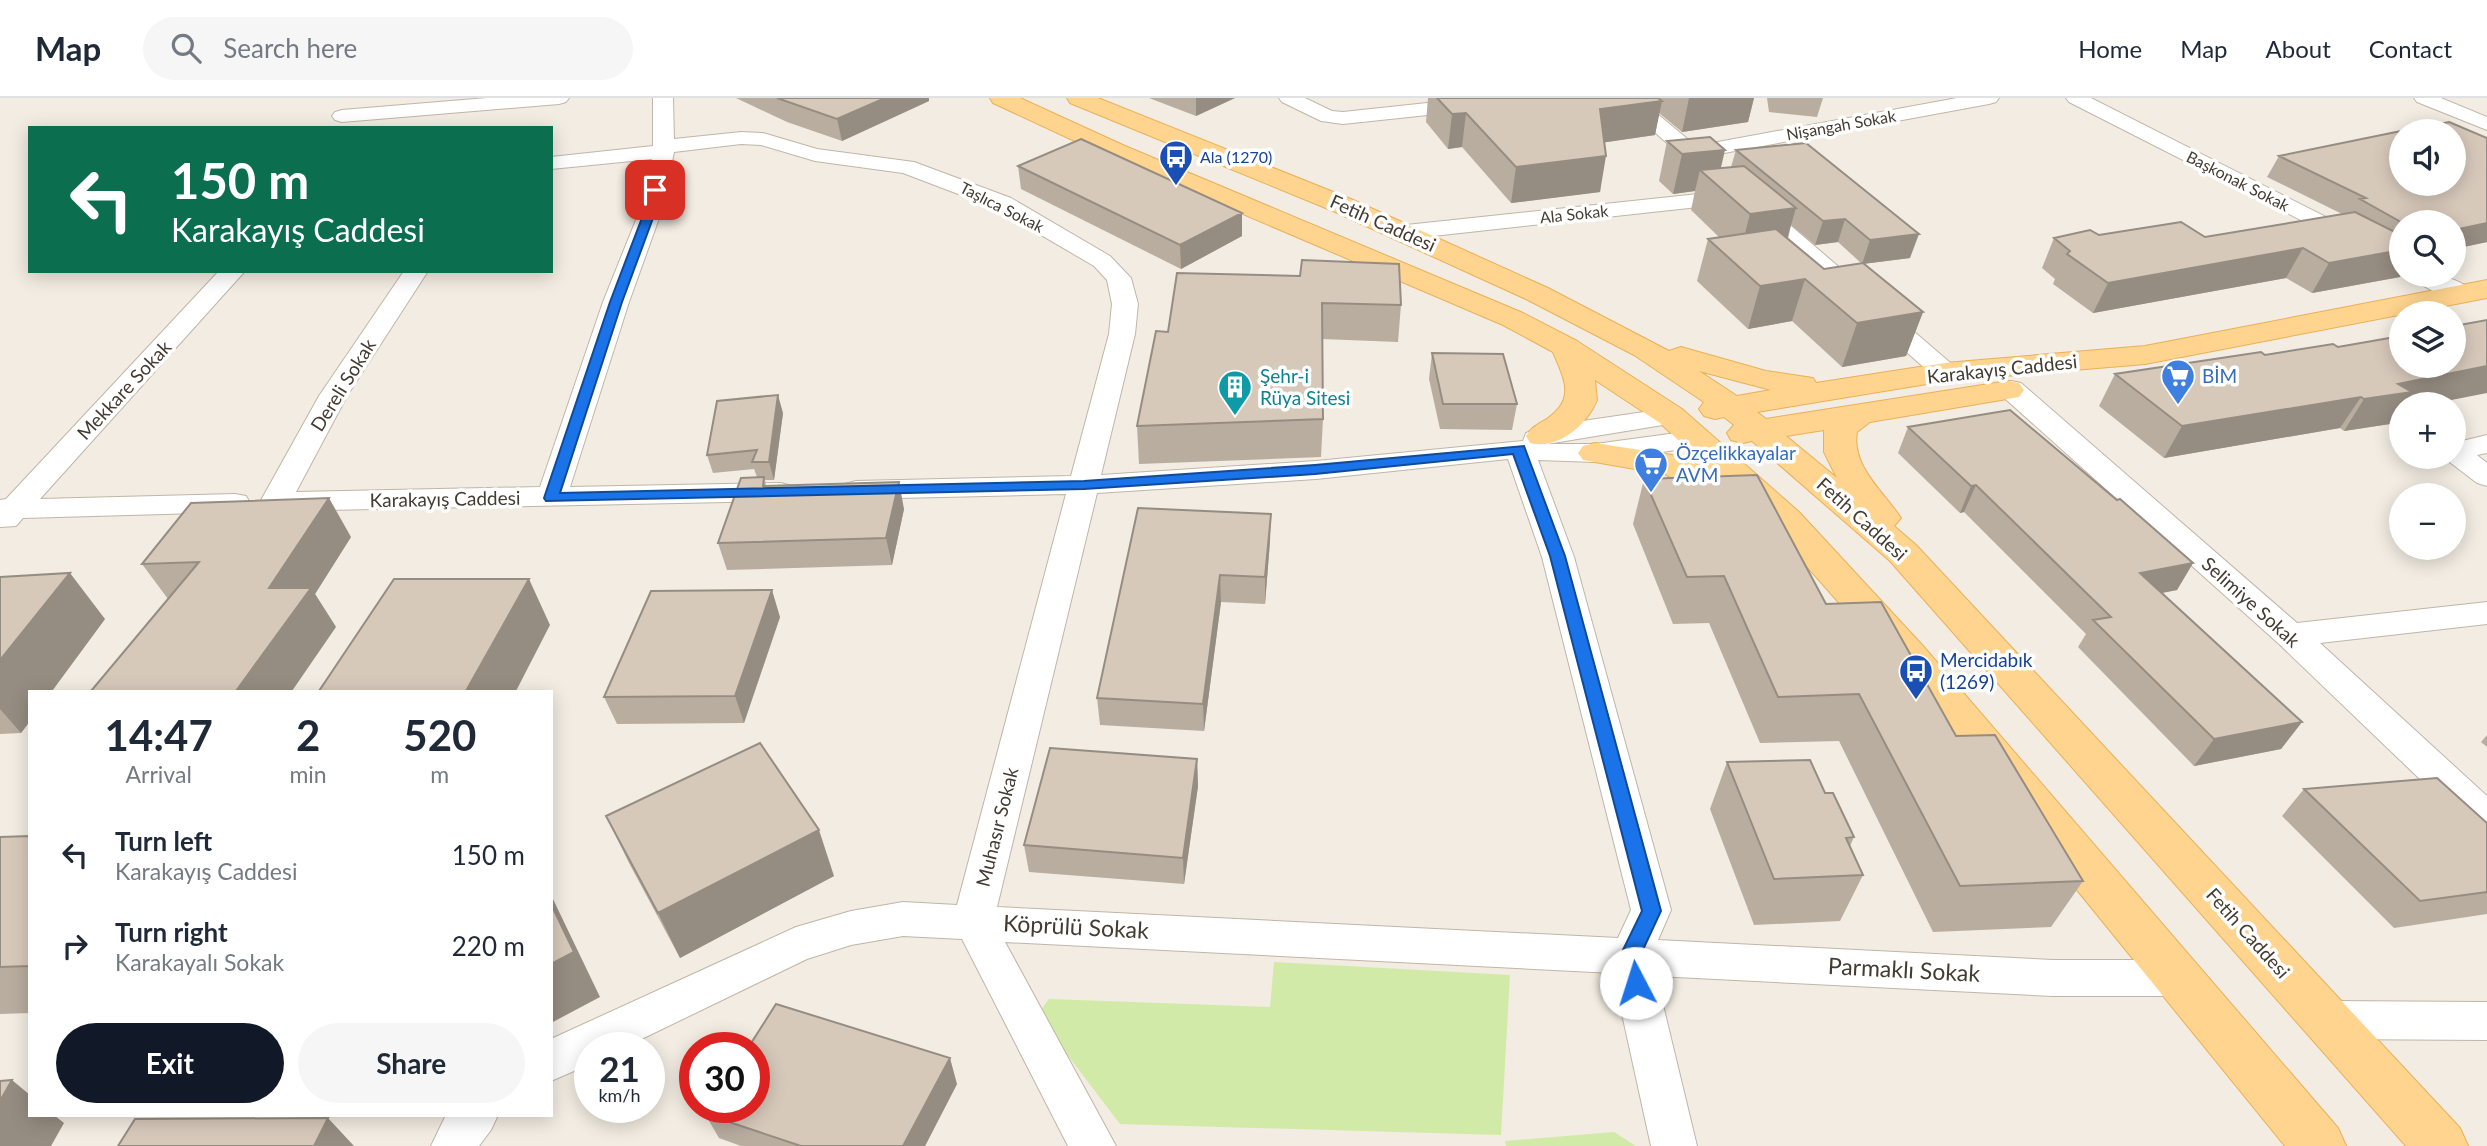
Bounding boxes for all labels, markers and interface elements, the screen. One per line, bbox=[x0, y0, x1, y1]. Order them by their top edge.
search box bbox=[143, 17, 633, 80]
text: Map bbox=[35, 28, 101, 68]
icon: search bbox=[167, 29, 205, 67]
text: Search here bbox=[223, 32, 357, 64]
text: Home bbox=[2078, 34, 2142, 63]
text: Map bbox=[2180, 34, 2228, 63]
text: About bbox=[2266, 34, 2331, 63]
text: Contact bbox=[2369, 34, 2452, 63]
street label: Nişangah Sokak bbox=[1785, 105, 1898, 143]
map controls bbox=[2389, 119, 2466, 560]
button: sound bbox=[2389, 119, 2466, 196]
bus stop icon: Ala (1270) bbox=[1157, 138, 1195, 187]
street label: Başkonak Sokak bbox=[2184, 146, 2294, 215]
place label: Ala (1270) bbox=[1200, 147, 1272, 166]
text: 150 m bbox=[171, 151, 309, 209]
icon: left bbox=[56, 154, 147, 245]
pin bbox=[625, 160, 685, 220]
icon: arrive bbox=[636, 171, 674, 209]
street label: Taşlıca Sokak bbox=[957, 177, 1048, 236]
street label: Fetih Caddesi bbox=[1327, 189, 1440, 256]
street label: Ala Sokak bbox=[1539, 200, 1610, 227]
text: Karakayış Caddesi bbox=[171, 210, 425, 249]
button: search bbox=[2389, 210, 2466, 287]
button: layers bbox=[2389, 301, 2466, 378]
street label: Dereli Sokak bbox=[305, 334, 380, 435]
street label: Mekkare Sokak bbox=[72, 335, 176, 444]
street label: Karakayış Caddesi bbox=[1926, 349, 2078, 388]
supermarket icon: BİM bbox=[2159, 357, 2197, 406]
place label: Şehr-i Rüya Sitesi bbox=[1260, 364, 1350, 409]
place label: BİM bbox=[2202, 364, 2237, 387]
building icon: Şehr-i Rüya Sitesi bbox=[1216, 368, 1254, 417]
button: + bbox=[2389, 392, 2466, 469]
place label: Özçelikkayalar AVM bbox=[1676, 441, 1796, 486]
supermarket icon: Özçelikkayalar AVM bbox=[1632, 445, 1670, 494]
street label: Fetih Caddesi bbox=[1813, 472, 1912, 565]
button: − bbox=[2389, 483, 2466, 560]
street label: Karakayış Caddesi bbox=[369, 486, 521, 511]
street label: Selimiye Sokak bbox=[2198, 552, 2305, 652]
place label: Mercidabık (1269) bbox=[1940, 648, 2033, 693]
bus stop icon: Mercidabık (1269) bbox=[1897, 652, 1935, 701]
text: 14:47 bbox=[105, 710, 213, 760]
text: 2 bbox=[296, 710, 320, 760]
text: 520 bbox=[403, 710, 476, 760]
text: Arrival bbox=[126, 760, 192, 788]
text: min bbox=[289, 760, 327, 788]
text: m bbox=[430, 760, 449, 788]
street label: Muhasır Sokak bbox=[971, 765, 1023, 889]
text: Turn left bbox=[115, 825, 212, 857]
icon: left bbox=[56, 836, 94, 874]
text: 150 m bbox=[452, 839, 525, 871]
text: Karakayış Caddesi bbox=[115, 857, 297, 885]
street label: Fetih Caddesi bbox=[2202, 883, 2295, 982]
street label: Köprülü Sokak bbox=[1002, 908, 1150, 944]
text: Turn right bbox=[115, 916, 228, 948]
icon: right bbox=[56, 927, 94, 965]
text: 220 m bbox=[452, 930, 525, 962]
position arrow bbox=[1599, 946, 1673, 1020]
text: Karakayalı Sokak bbox=[115, 948, 284, 976]
street label: Parmaklı Sokak bbox=[1827, 951, 1981, 987]
button: Exit bbox=[56, 1023, 284, 1103]
button: Share bbox=[298, 1023, 525, 1103]
speed limit sign: 30 bbox=[679, 1032, 770, 1123]
text: 21 bbox=[599, 1047, 640, 1089]
text: km/h bbox=[598, 1084, 641, 1106]

